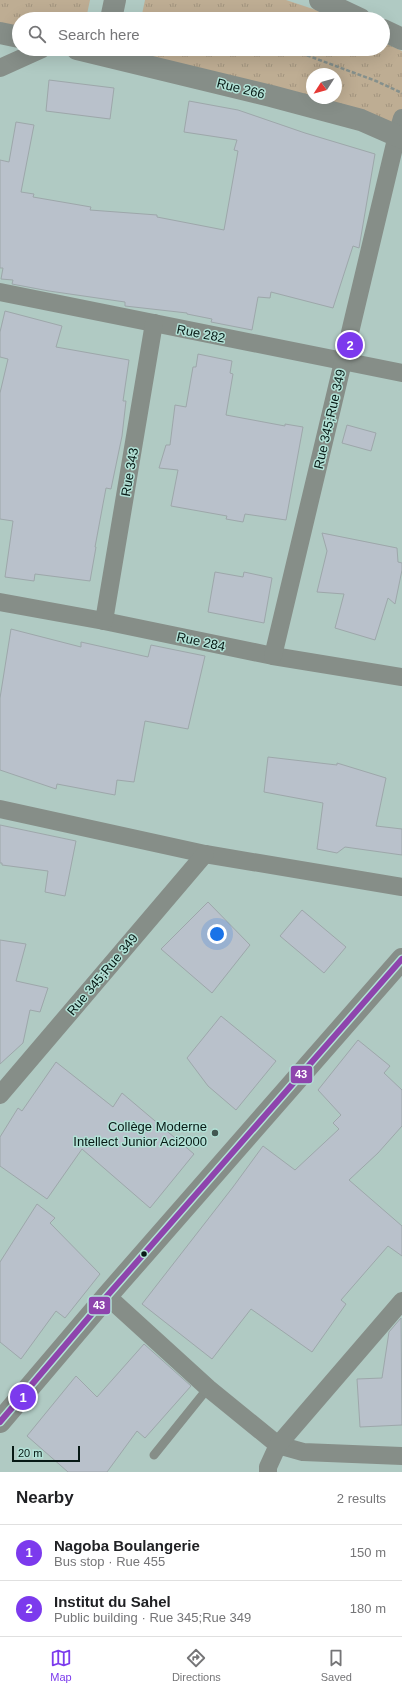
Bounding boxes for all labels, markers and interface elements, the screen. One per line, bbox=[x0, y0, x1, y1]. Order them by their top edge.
search box bbox=[12, 12, 390, 56]
icon: search bbox=[26, 23, 48, 45]
text: Search here bbox=[58, 26, 140, 43]
north arrow bbox=[306, 68, 342, 104]
street label: Rue 266 bbox=[215, 75, 267, 102]
street label: Rue 282 bbox=[175, 321, 226, 346]
pin: 2 bbox=[337, 330, 363, 360]
street label: Rue 345;Rue 349 bbox=[311, 368, 348, 470]
street label: Rue 343 bbox=[118, 447, 141, 498]
street label: Rue 284 bbox=[175, 629, 226, 654]
your location bbox=[207, 924, 227, 944]
street label: Rue 345;Rue 349 bbox=[64, 930, 141, 1018]
line badge: 43 bbox=[290, 1065, 313, 1084]
text: 43 bbox=[295, 1068, 307, 1080]
place label: Collège Moderne Intellect Junior Aci2000 bbox=[73, 1119, 207, 1149]
marker: Collège Moderne Intellect Junior Aci2000 bbox=[210, 1128, 220, 1138]
unlabelled marker bbox=[139, 1249, 149, 1259]
line badge: 43 bbox=[88, 1296, 111, 1315]
text: 43 bbox=[93, 1299, 105, 1311]
pin: 1 bbox=[10, 1382, 36, 1412]
scale bar bbox=[12, 1444, 80, 1463]
text: 20 m bbox=[18, 1447, 42, 1459]
text: Nearby bbox=[16, 1488, 74, 1507]
text: 2 results bbox=[337, 1491, 386, 1506]
text: Nagoba Boulangerie bbox=[54, 1537, 200, 1554]
text: 1 bbox=[25, 1545, 33, 1560]
text: 150 m bbox=[350, 1545, 386, 1560]
text: Bus stop · Rue 455 bbox=[54, 1554, 165, 1569]
text: Institut du Sahel bbox=[54, 1593, 171, 1610]
text: 2 bbox=[25, 1601, 33, 1616]
text: 180 m bbox=[350, 1601, 386, 1616]
text: Public building · Rue 345;Rue 349 bbox=[54, 1610, 251, 1625]
tab: Map bbox=[50, 1647, 72, 1683]
tab: Directions bbox=[172, 1647, 221, 1683]
tab: Saved bbox=[321, 1647, 352, 1683]

